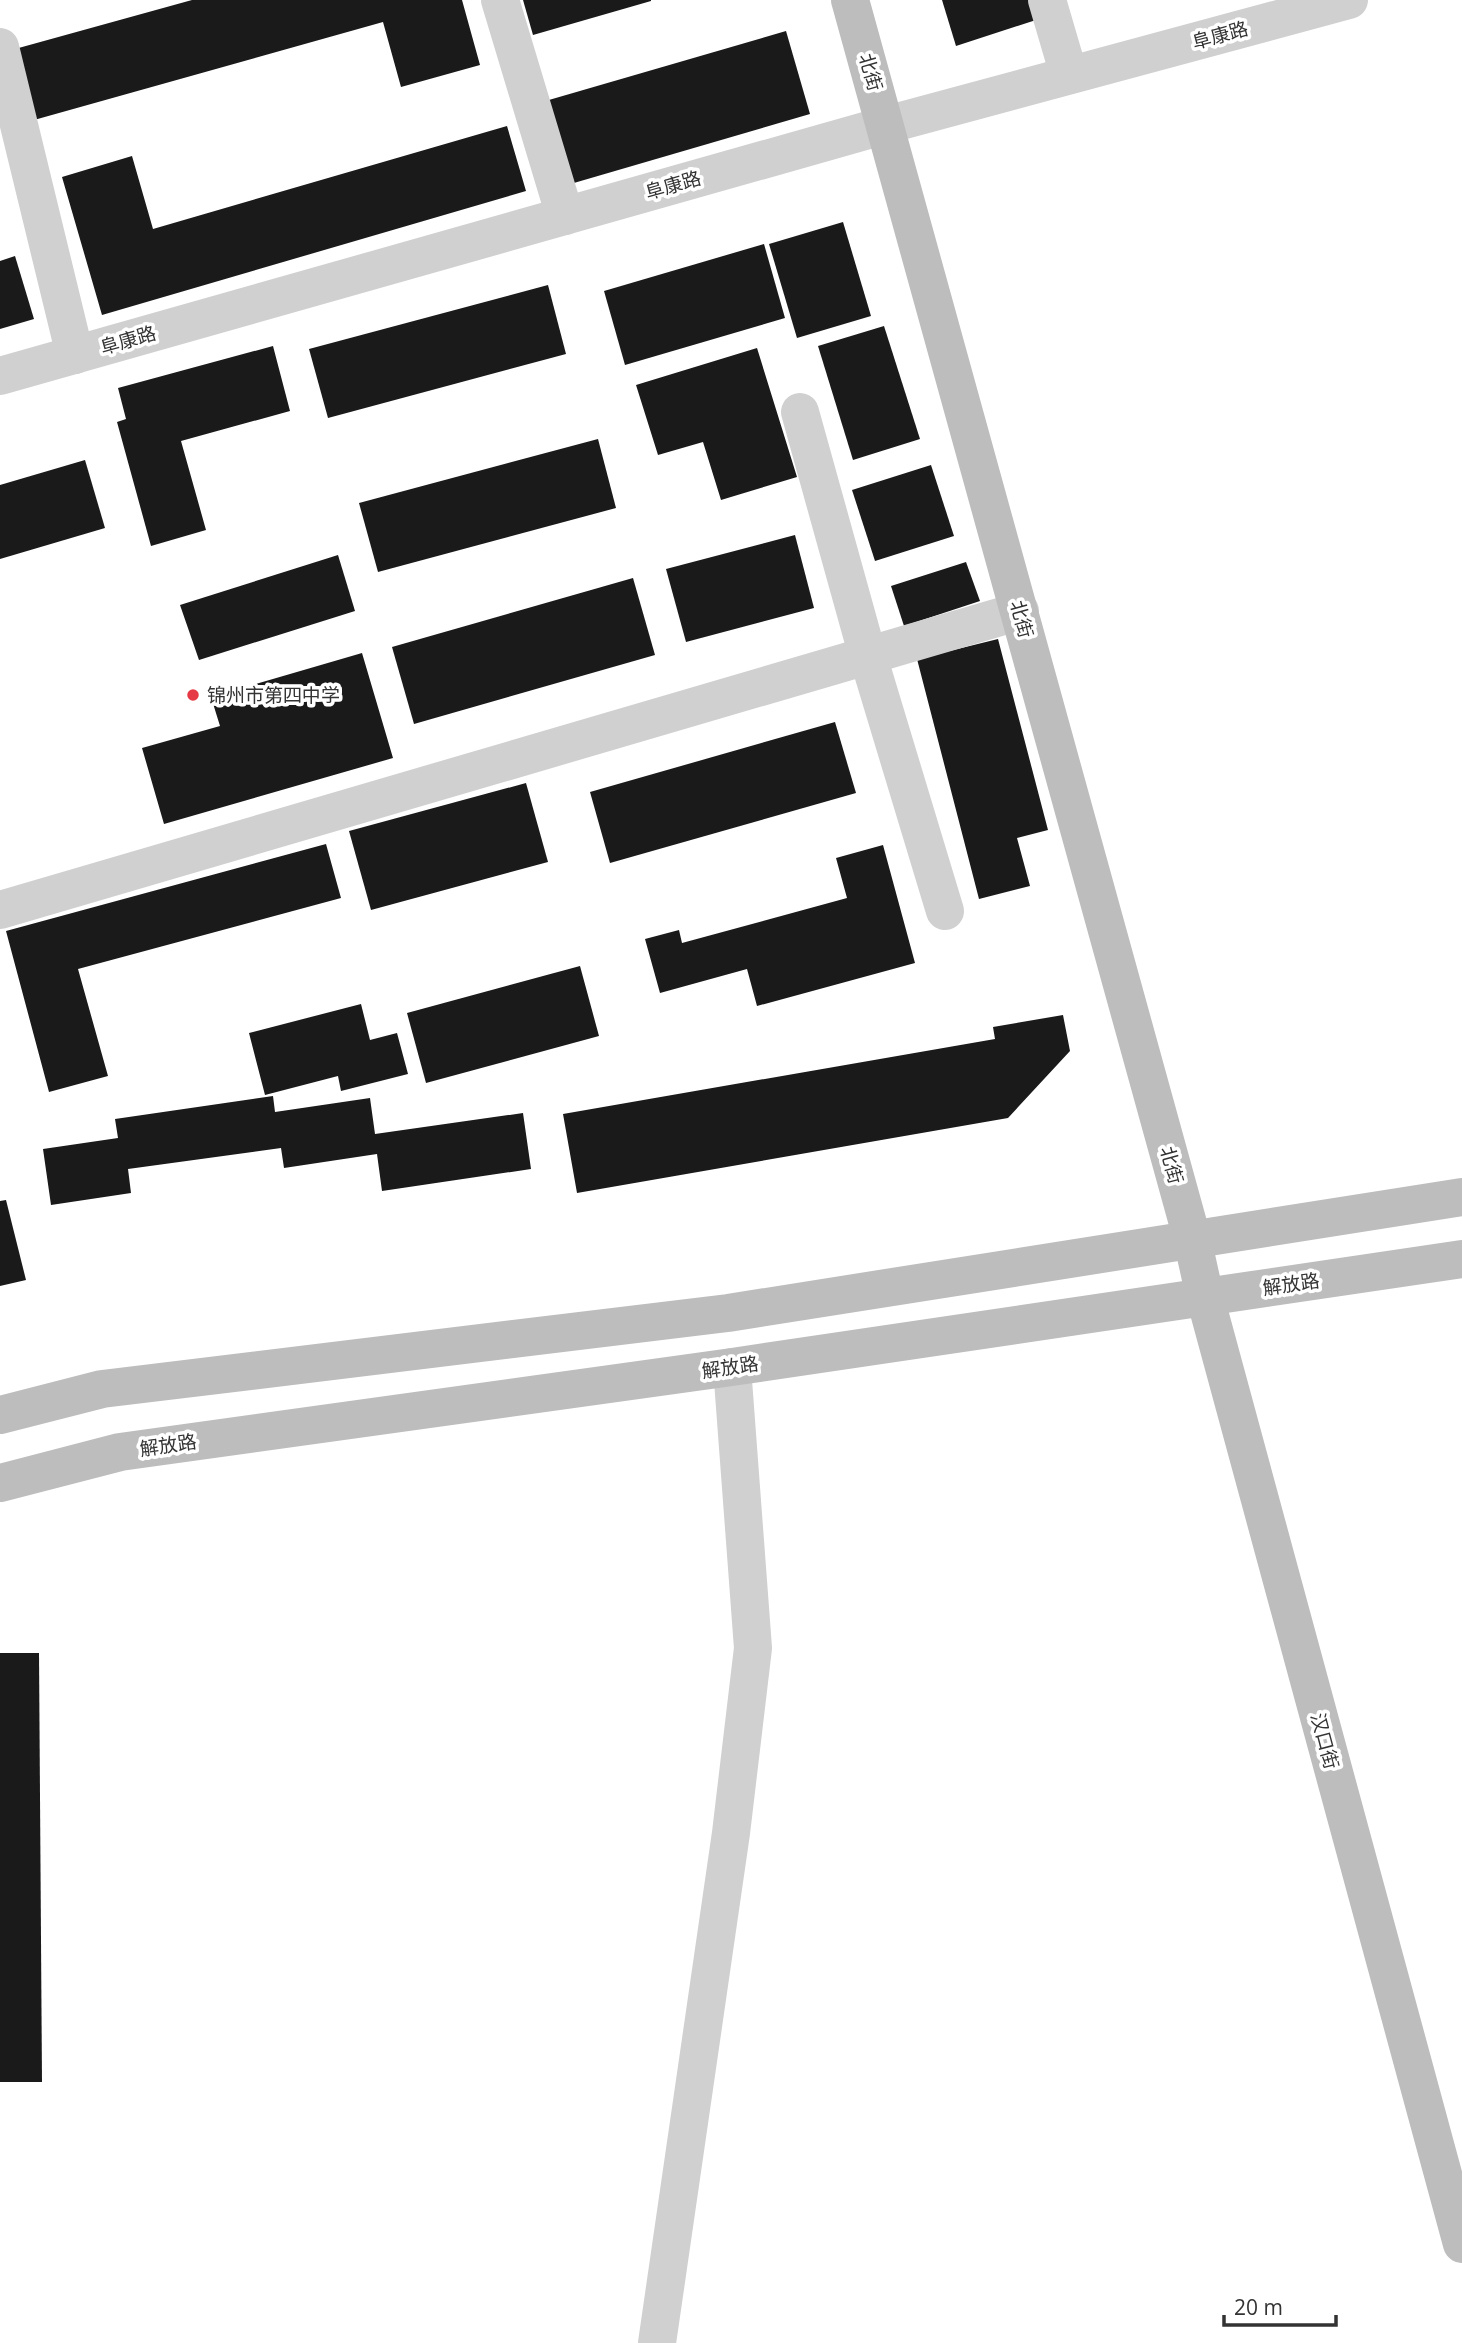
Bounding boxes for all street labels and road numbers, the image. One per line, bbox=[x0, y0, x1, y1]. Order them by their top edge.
street label: 阜康路 bbox=[1189, 15, 1251, 55]
street label: 北街 bbox=[853, 50, 889, 94]
street label: 阜康路 bbox=[642, 165, 704, 205]
street label: 阜康路 bbox=[97, 320, 159, 360]
street label: 北街 bbox=[1005, 597, 1039, 641]
street label: 北街 bbox=[1155, 1143, 1189, 1187]
street label: 解放路 bbox=[1261, 1267, 1321, 1301]
street label: 解放路 bbox=[700, 1350, 760, 1384]
street label: 解放路 bbox=[138, 1428, 198, 1462]
street label: 汉口街 bbox=[1305, 1710, 1345, 1772]

